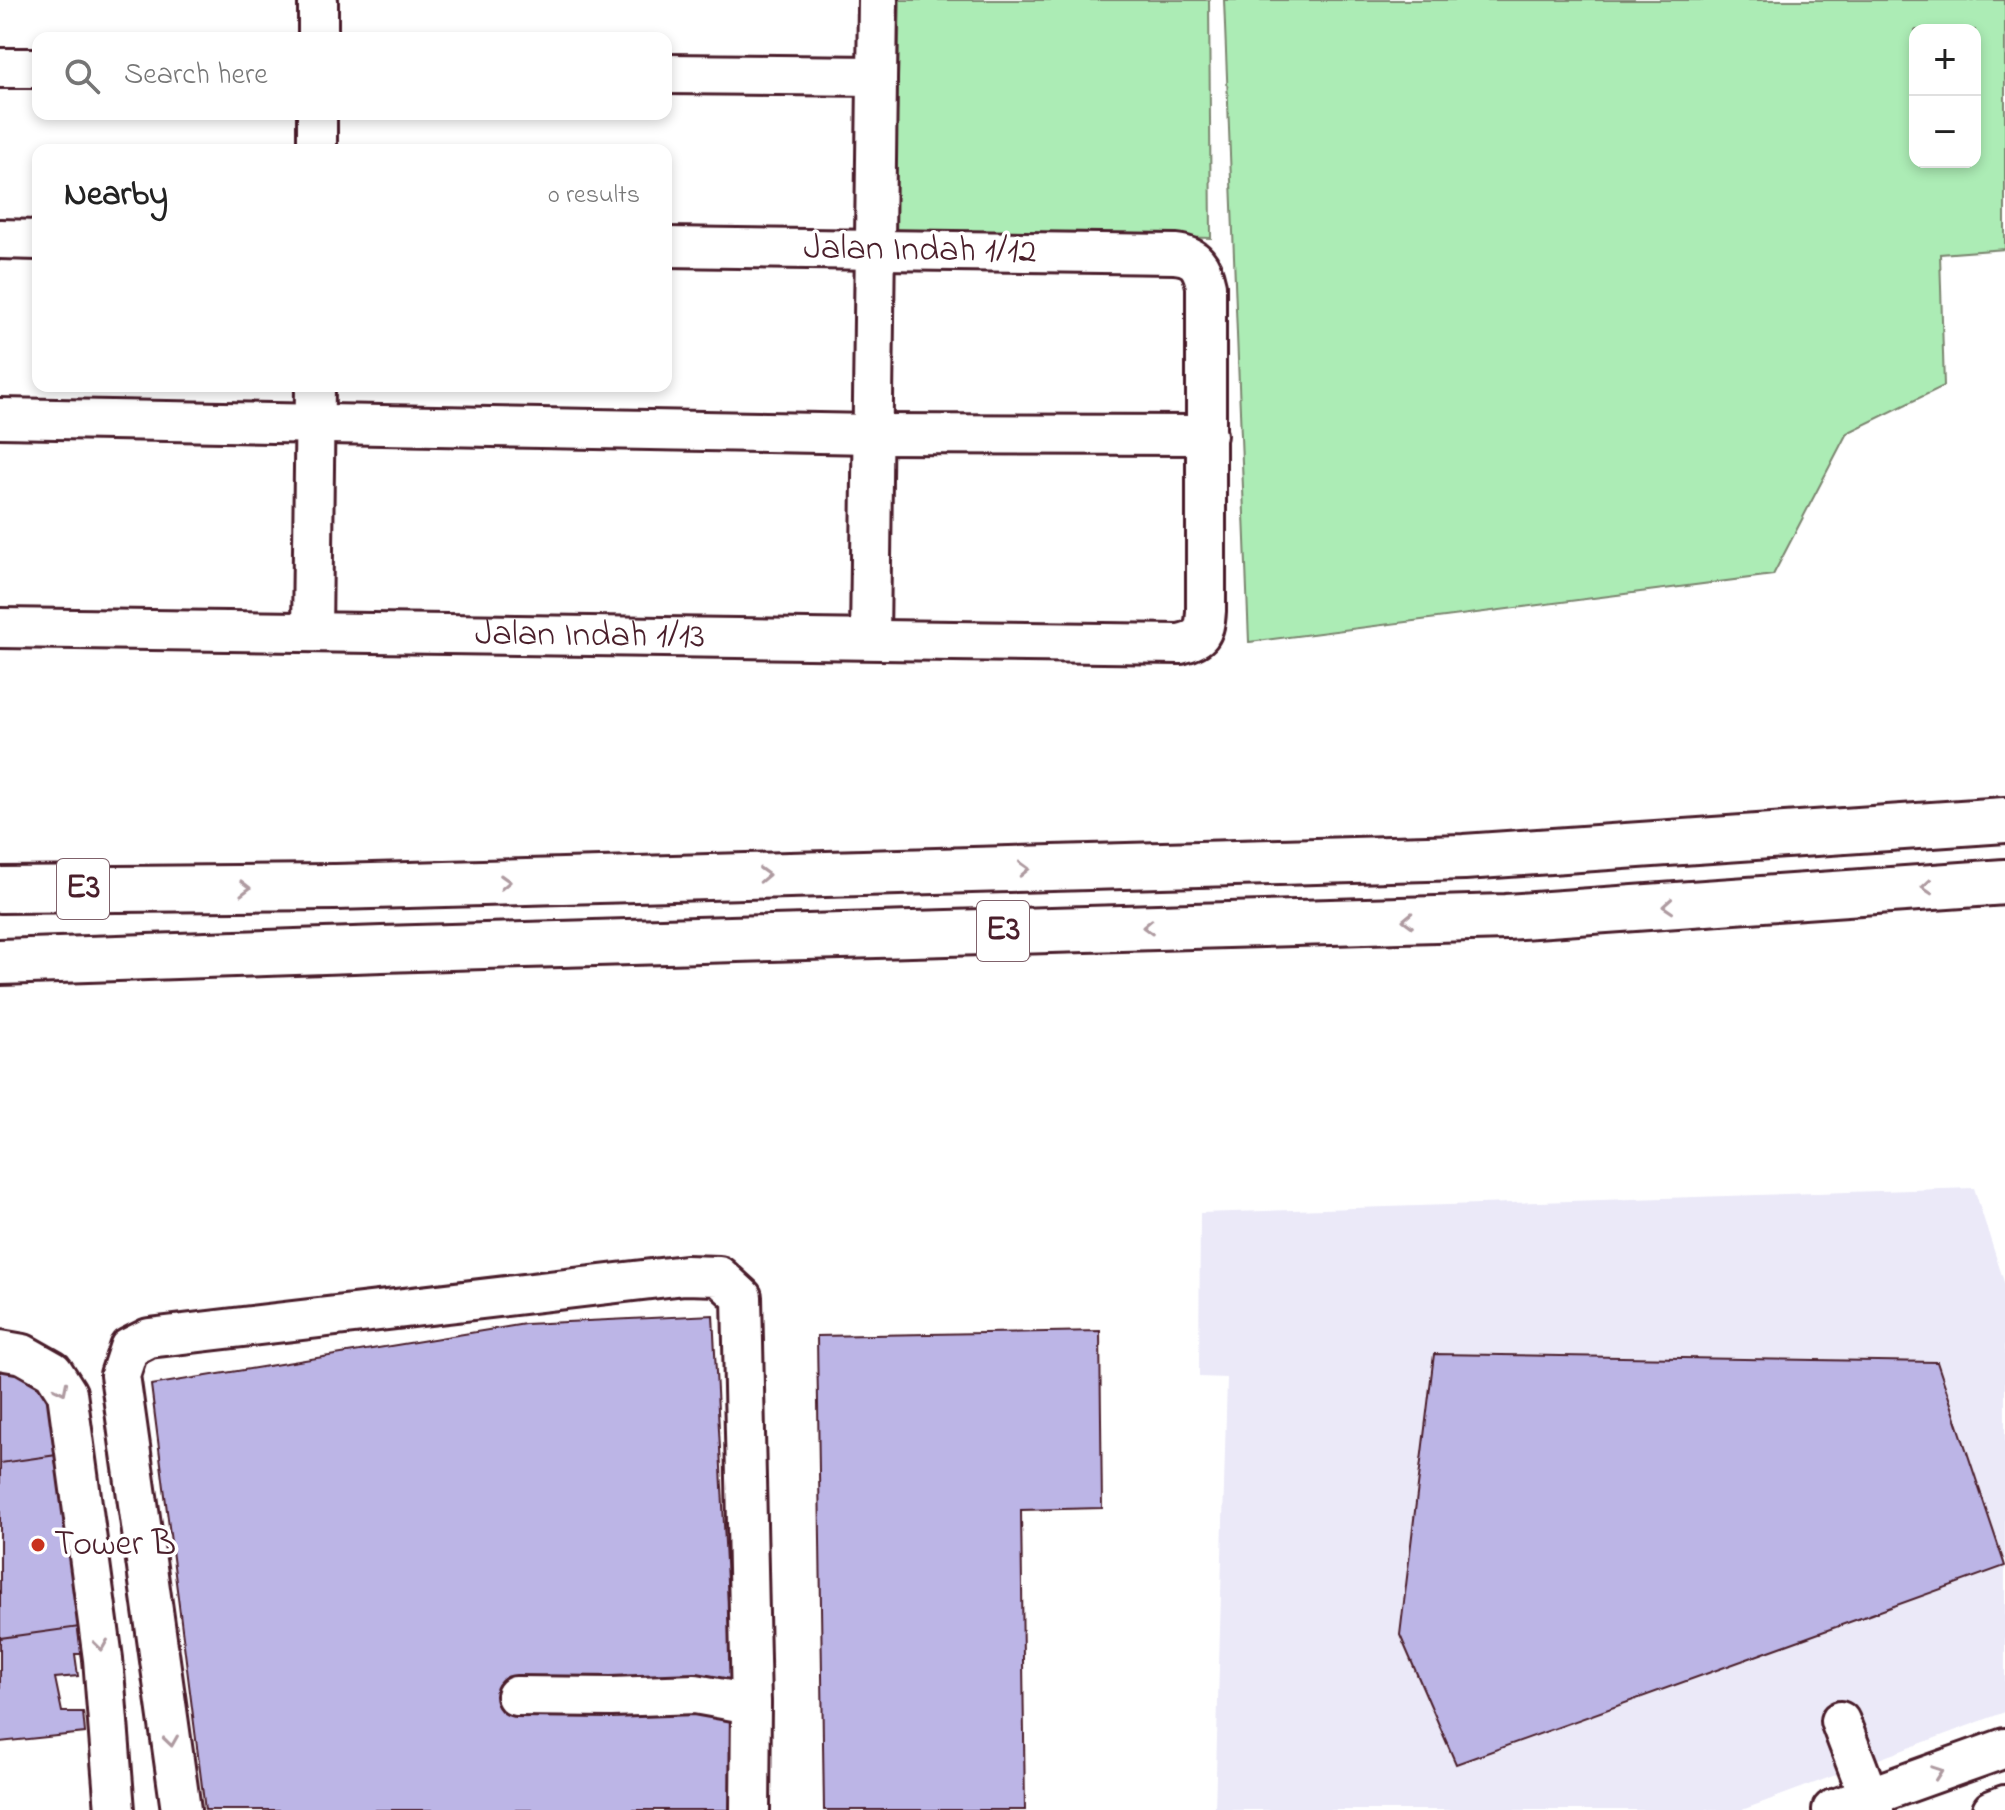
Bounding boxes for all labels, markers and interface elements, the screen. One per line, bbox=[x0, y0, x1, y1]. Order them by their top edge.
map controls bbox=[1909, 24, 1981, 168]
button: + bbox=[1909, 24, 1981, 96]
search box bbox=[32, 32, 672, 120]
icon: search bbox=[60, 54, 104, 98]
text: Search here bbox=[124, 54, 268, 98]
button: − bbox=[1909, 96, 1981, 168]
text: Nearby bbox=[64, 171, 168, 221]
text: 0 results bbox=[548, 177, 640, 215]
street label: Jalan Indah 1/12 bbox=[803, 222, 1037, 280]
street label: Jalan Indah 1/13 bbox=[474, 608, 705, 664]
road number: E3 bbox=[57, 859, 109, 919]
one-way arrow bbox=[1018, 860, 1031, 877]
one-way arrow bbox=[758, 867, 771, 884]
one-way arrow bbox=[499, 874, 512, 891]
one-way arrow bbox=[1920, 878, 1933, 895]
one-way arrow bbox=[239, 879, 252, 896]
one-way arrow bbox=[1661, 897, 1674, 914]
road number: E3 bbox=[977, 901, 1029, 961]
one-way arrow bbox=[1401, 911, 1414, 928]
one-way arrow bbox=[1141, 919, 1154, 936]
one-way arrow bbox=[52, 1380, 68, 1395]
place label: Tower B bbox=[54, 1519, 176, 1572]
marker: Tower B bbox=[29, 1536, 47, 1554]
one-way arrow bbox=[92, 1638, 109, 1652]
one-way arrow bbox=[162, 1735, 179, 1748]
one-way arrow bbox=[1929, 1765, 1943, 1782]

